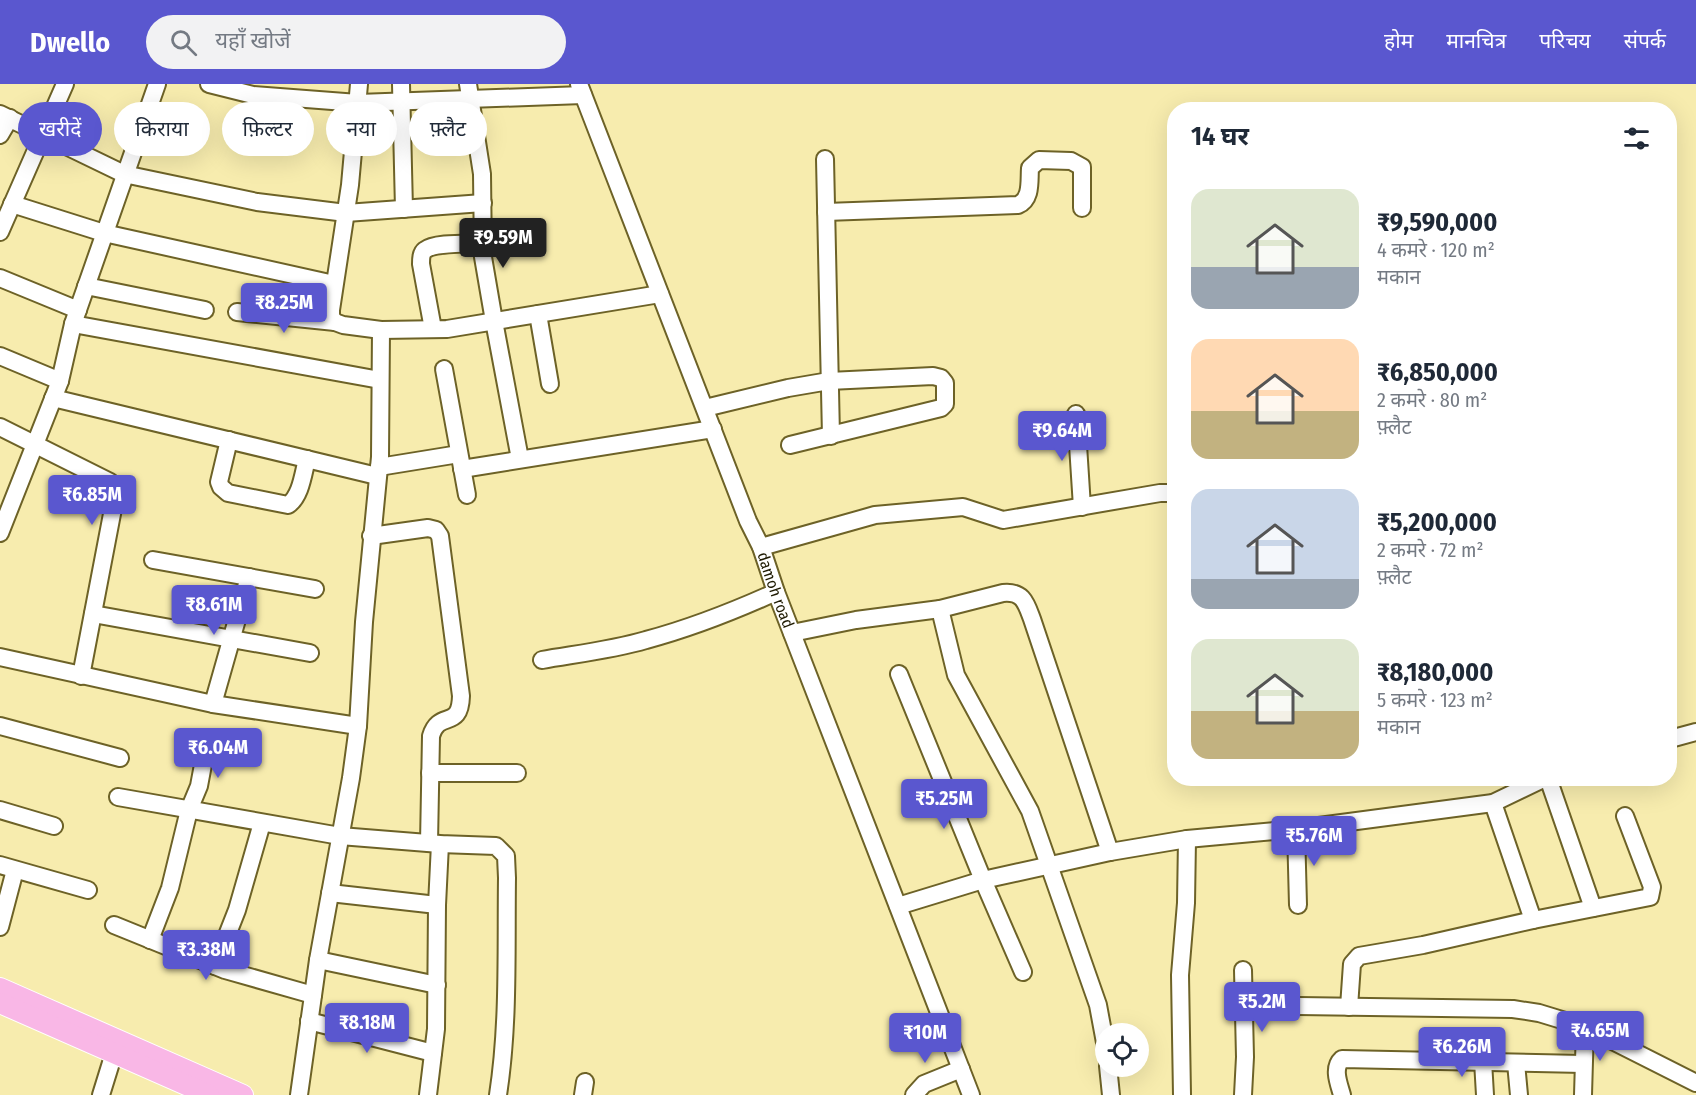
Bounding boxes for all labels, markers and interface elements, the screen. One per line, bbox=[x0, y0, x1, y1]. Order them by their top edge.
search box bbox=[146, 15, 566, 69]
text: Dwello bbox=[30, 26, 110, 59]
icon: search bbox=[167, 26, 200, 59]
text: यहाँ खोजें bbox=[215, 27, 291, 54]
text: होम bbox=[1384, 28, 1413, 54]
text: मानचित्र bbox=[1446, 28, 1506, 54]
text: परिचय bbox=[1539, 28, 1591, 54]
text: संपर्क bbox=[1624, 28, 1666, 54]
chip: खरीदें bbox=[18, 102, 102, 156]
chip: किराया bbox=[114, 102, 210, 156]
chip: फ़िल्टर bbox=[222, 102, 314, 156]
chip: नया bbox=[326, 102, 397, 156]
chip: फ़्लैट bbox=[409, 102, 487, 156]
text: 14 घर bbox=[1191, 121, 1249, 152]
icon: filters bbox=[1620, 122, 1653, 155]
text: ₹9,590,000 bbox=[1377, 207, 1497, 238]
icon: home bbox=[1239, 213, 1311, 285]
pin: ₹9.59M bbox=[454, 218, 552, 269]
text: ₹9.59M bbox=[473, 225, 533, 249]
text: 4 कमरे · 120 m² bbox=[1377, 238, 1495, 262]
text: मकान bbox=[1377, 265, 1421, 289]
pin: ₹8.25M bbox=[235, 283, 333, 334]
text: ₹8.25M bbox=[255, 290, 313, 314]
text: ₹6,850,000 bbox=[1377, 357, 1498, 388]
icon: home bbox=[1239, 363, 1311, 435]
text: 2 कमरे · 80 m² bbox=[1377, 388, 1487, 412]
pin: ₹9.64M bbox=[1013, 411, 1111, 462]
text: फ़्लैट bbox=[1377, 415, 1412, 439]
text: ₹9.64M bbox=[1032, 418, 1092, 442]
pin: ₹6.85M bbox=[43, 475, 141, 526]
text: ₹6.85M bbox=[62, 482, 122, 506]
text: ₹5,200,000 bbox=[1377, 507, 1497, 538]
icon: home bbox=[1239, 513, 1311, 585]
text: 2 कमरे · 72 m² bbox=[1377, 538, 1484, 562]
street label: damoh road bbox=[753, 550, 798, 631]
text: फ़्लैट bbox=[1377, 565, 1412, 589]
pin: ₹8.61M bbox=[165, 585, 263, 636]
text: ₹8.61M bbox=[186, 592, 242, 616]
text: ₹8,180,000 bbox=[1377, 657, 1493, 688]
icon: home bbox=[1239, 663, 1311, 735]
text: 5 कमरे · 123 m² bbox=[1377, 688, 1493, 712]
text: मकान bbox=[1377, 715, 1421, 739]
pin: ₹6.04M bbox=[169, 728, 267, 779]
text: ₹6.04M bbox=[188, 735, 248, 759]
pin: ₹5.25M bbox=[895, 779, 993, 830]
text: ₹5.25M bbox=[915, 786, 973, 810]
pin: ₹5.76M bbox=[1265, 816, 1363, 867]
text: ₹5.76M bbox=[1285, 823, 1343, 847]
pin: ₹3.38M bbox=[157, 930, 255, 981]
text: ₹3.38M bbox=[177, 937, 235, 961]
pin: ₹5.2M bbox=[1220, 982, 1304, 1033]
text: ₹5.2M bbox=[1238, 989, 1286, 1013]
pin: ₹8.18M bbox=[318, 1003, 416, 1054]
text: ₹8.18M bbox=[339, 1010, 395, 1034]
pin: ₹4.65M bbox=[1551, 1011, 1649, 1062]
pin: ₹10M bbox=[889, 1013, 961, 1064]
text: ₹4.65M bbox=[1571, 1018, 1629, 1042]
text: ₹10M bbox=[903, 1020, 947, 1044]
map controls bbox=[1095, 1023, 1149, 1077]
button: locate bbox=[1095, 1023, 1149, 1077]
pin: ₹6.26M bbox=[1413, 1027, 1511, 1078]
text: ₹6.26M bbox=[1433, 1034, 1491, 1058]

